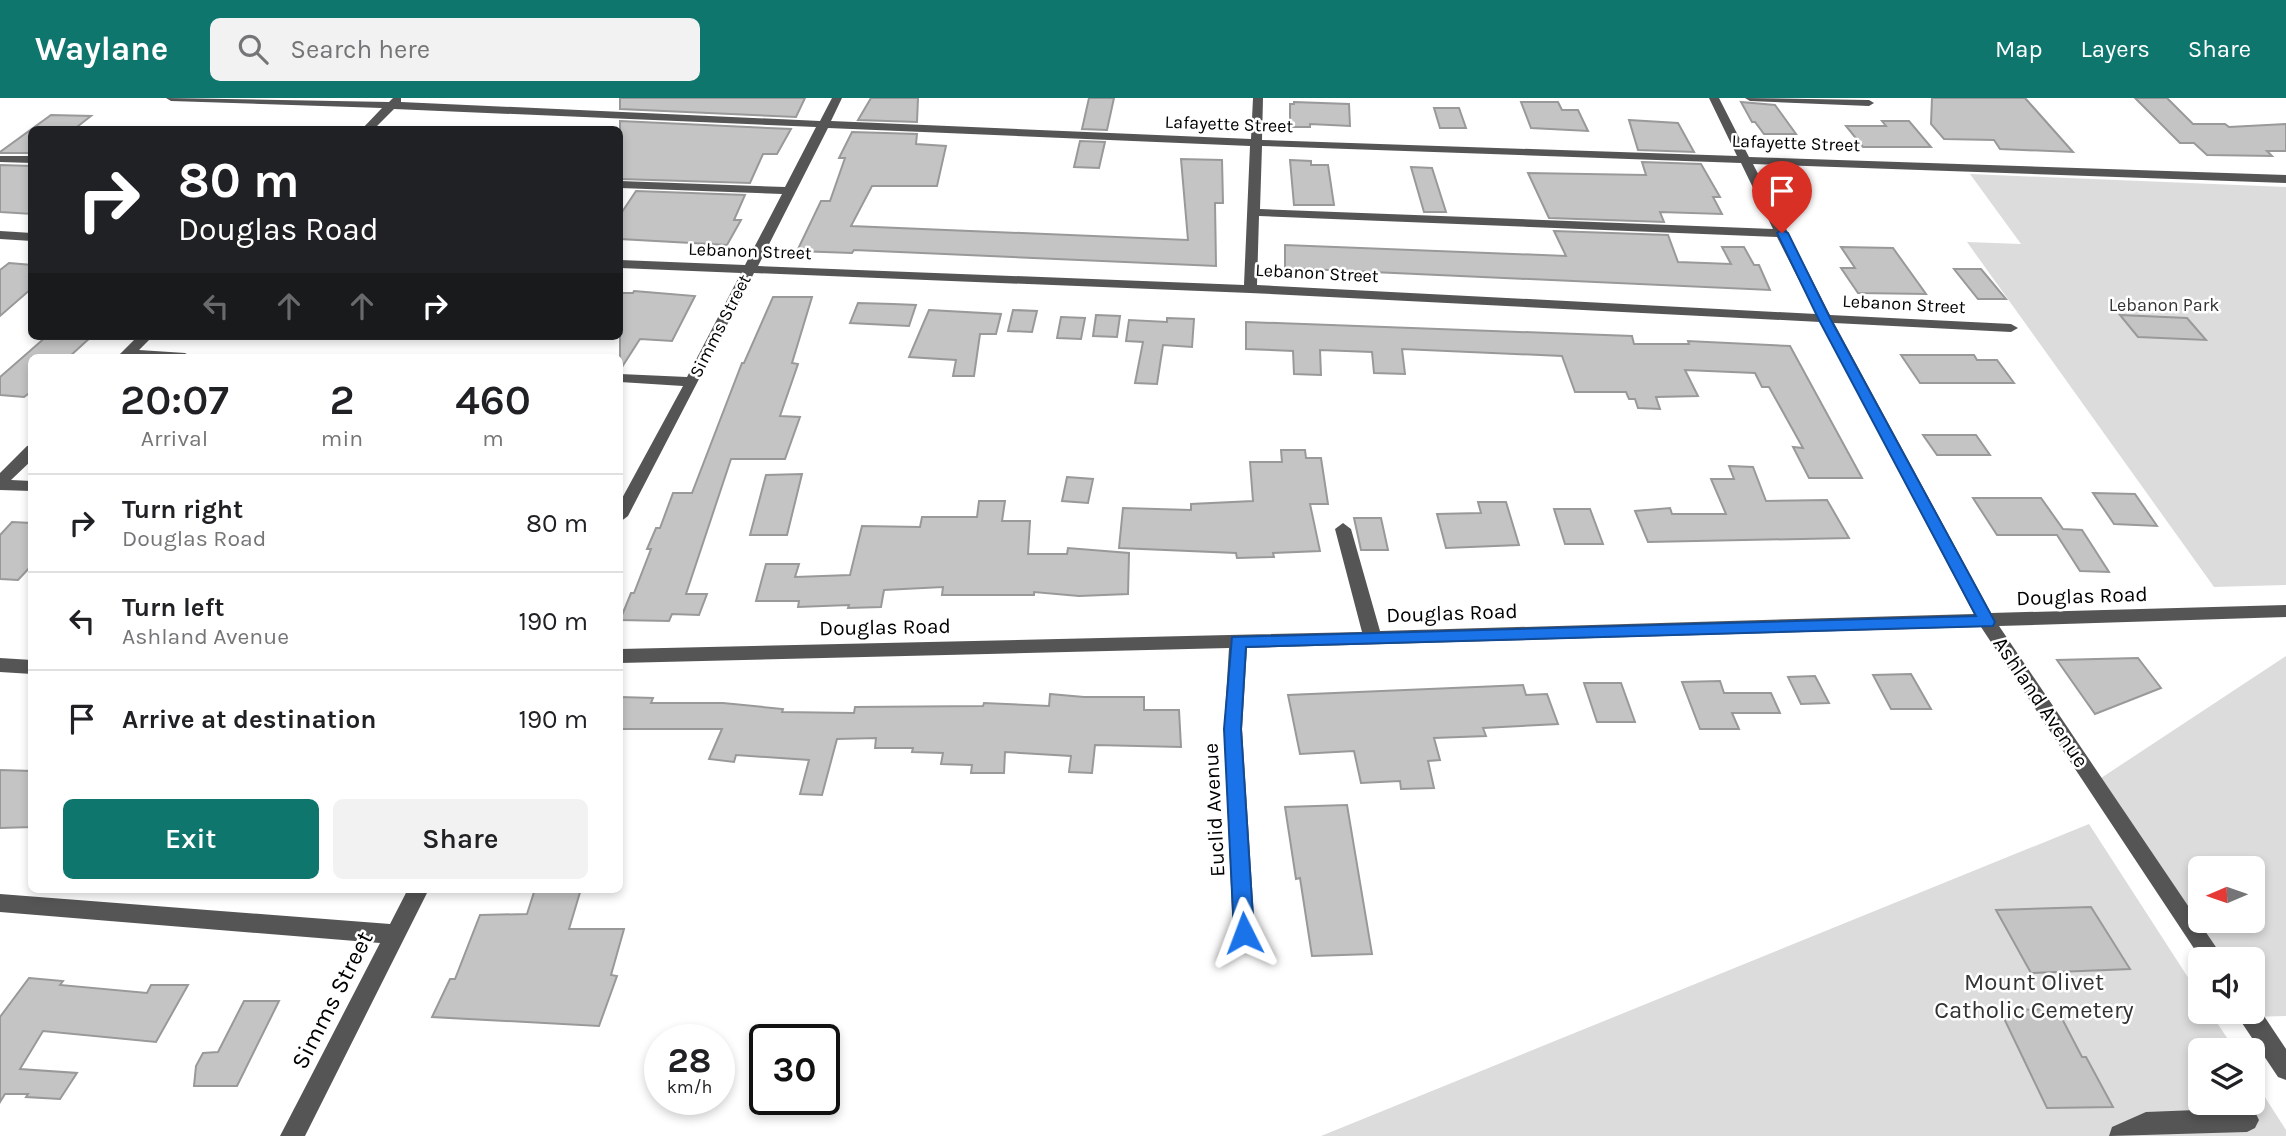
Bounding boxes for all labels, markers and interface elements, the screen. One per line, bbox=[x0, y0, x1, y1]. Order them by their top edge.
search box bbox=[210, 18, 700, 81]
text: Waylane bbox=[35, 30, 168, 68]
icon: search bbox=[234, 30, 272, 68]
text: Search here bbox=[290, 34, 430, 65]
text: Map bbox=[1995, 35, 2043, 63]
text: Layers bbox=[2081, 35, 2150, 63]
text: Share bbox=[2188, 35, 2251, 63]
street label: Lafayette Street bbox=[1164, 111, 1294, 137]
street label: Lafayette Street bbox=[1731, 130, 1861, 156]
text: 80 m bbox=[178, 152, 300, 209]
icon: right bbox=[63, 154, 154, 245]
pin bbox=[1752, 161, 1812, 233]
icon: arrive bbox=[1763, 172, 1801, 210]
text: Douglas Road bbox=[178, 211, 379, 248]
street label: Lebanon Street bbox=[688, 238, 812, 264]
street label: Lebanon Street bbox=[1255, 259, 1379, 287]
street label: Simms Street bbox=[685, 270, 756, 381]
icon: left bbox=[197, 287, 235, 325]
icon: ahead bbox=[270, 287, 308, 325]
icon: ahead bbox=[343, 287, 381, 325]
icon: right bbox=[416, 287, 454, 325]
street label: Lebanon Street bbox=[1842, 290, 1966, 318]
park label: Lebanon Park bbox=[2109, 294, 2219, 316]
text: 20:07 bbox=[120, 375, 229, 425]
text: 2 bbox=[329, 375, 355, 425]
text: 460 bbox=[455, 375, 531, 425]
text: Arrival bbox=[141, 425, 208, 452]
text: min bbox=[321, 425, 363, 452]
text: m bbox=[482, 425, 504, 452]
text: Turn right bbox=[122, 494, 243, 525]
icon: right bbox=[63, 504, 101, 542]
text: 80 m bbox=[526, 508, 588, 539]
text: Douglas Road bbox=[122, 525, 266, 552]
street label: Douglas Road bbox=[2016, 582, 2148, 610]
text: Turn left bbox=[122, 592, 224, 623]
street label: Douglas Road bbox=[1386, 599, 1518, 627]
icon: left bbox=[63, 602, 101, 640]
text: 190 m bbox=[518, 606, 588, 637]
street label: Douglas Road bbox=[819, 614, 951, 640]
text: Ashland Avenue bbox=[122, 623, 289, 650]
street label: Ashland Avenue bbox=[1988, 632, 2094, 772]
icon: arrive bbox=[63, 700, 101, 738]
text: Arrive at destination bbox=[122, 704, 376, 735]
text: 190 m bbox=[518, 704, 588, 735]
street label: Euclid Avenue bbox=[1199, 742, 1229, 878]
button: Exit bbox=[63, 799, 319, 879]
button: Share bbox=[333, 799, 588, 879]
north arrow bbox=[2188, 856, 2264, 933]
map controls bbox=[2188, 856, 2265, 1115]
position arrow bbox=[1207, 896, 1281, 970]
street label: Simms Street bbox=[285, 926, 379, 1074]
button: sound bbox=[2188, 947, 2265, 1024]
park label: Mount Olivet Catholic Cemetery bbox=[1934, 968, 2134, 1024]
speed limit sign: 30 bbox=[749, 1024, 840, 1115]
button: layers bbox=[2188, 1038, 2265, 1115]
text: 28 bbox=[668, 1040, 711, 1081]
text: km/h bbox=[667, 1076, 712, 1098]

